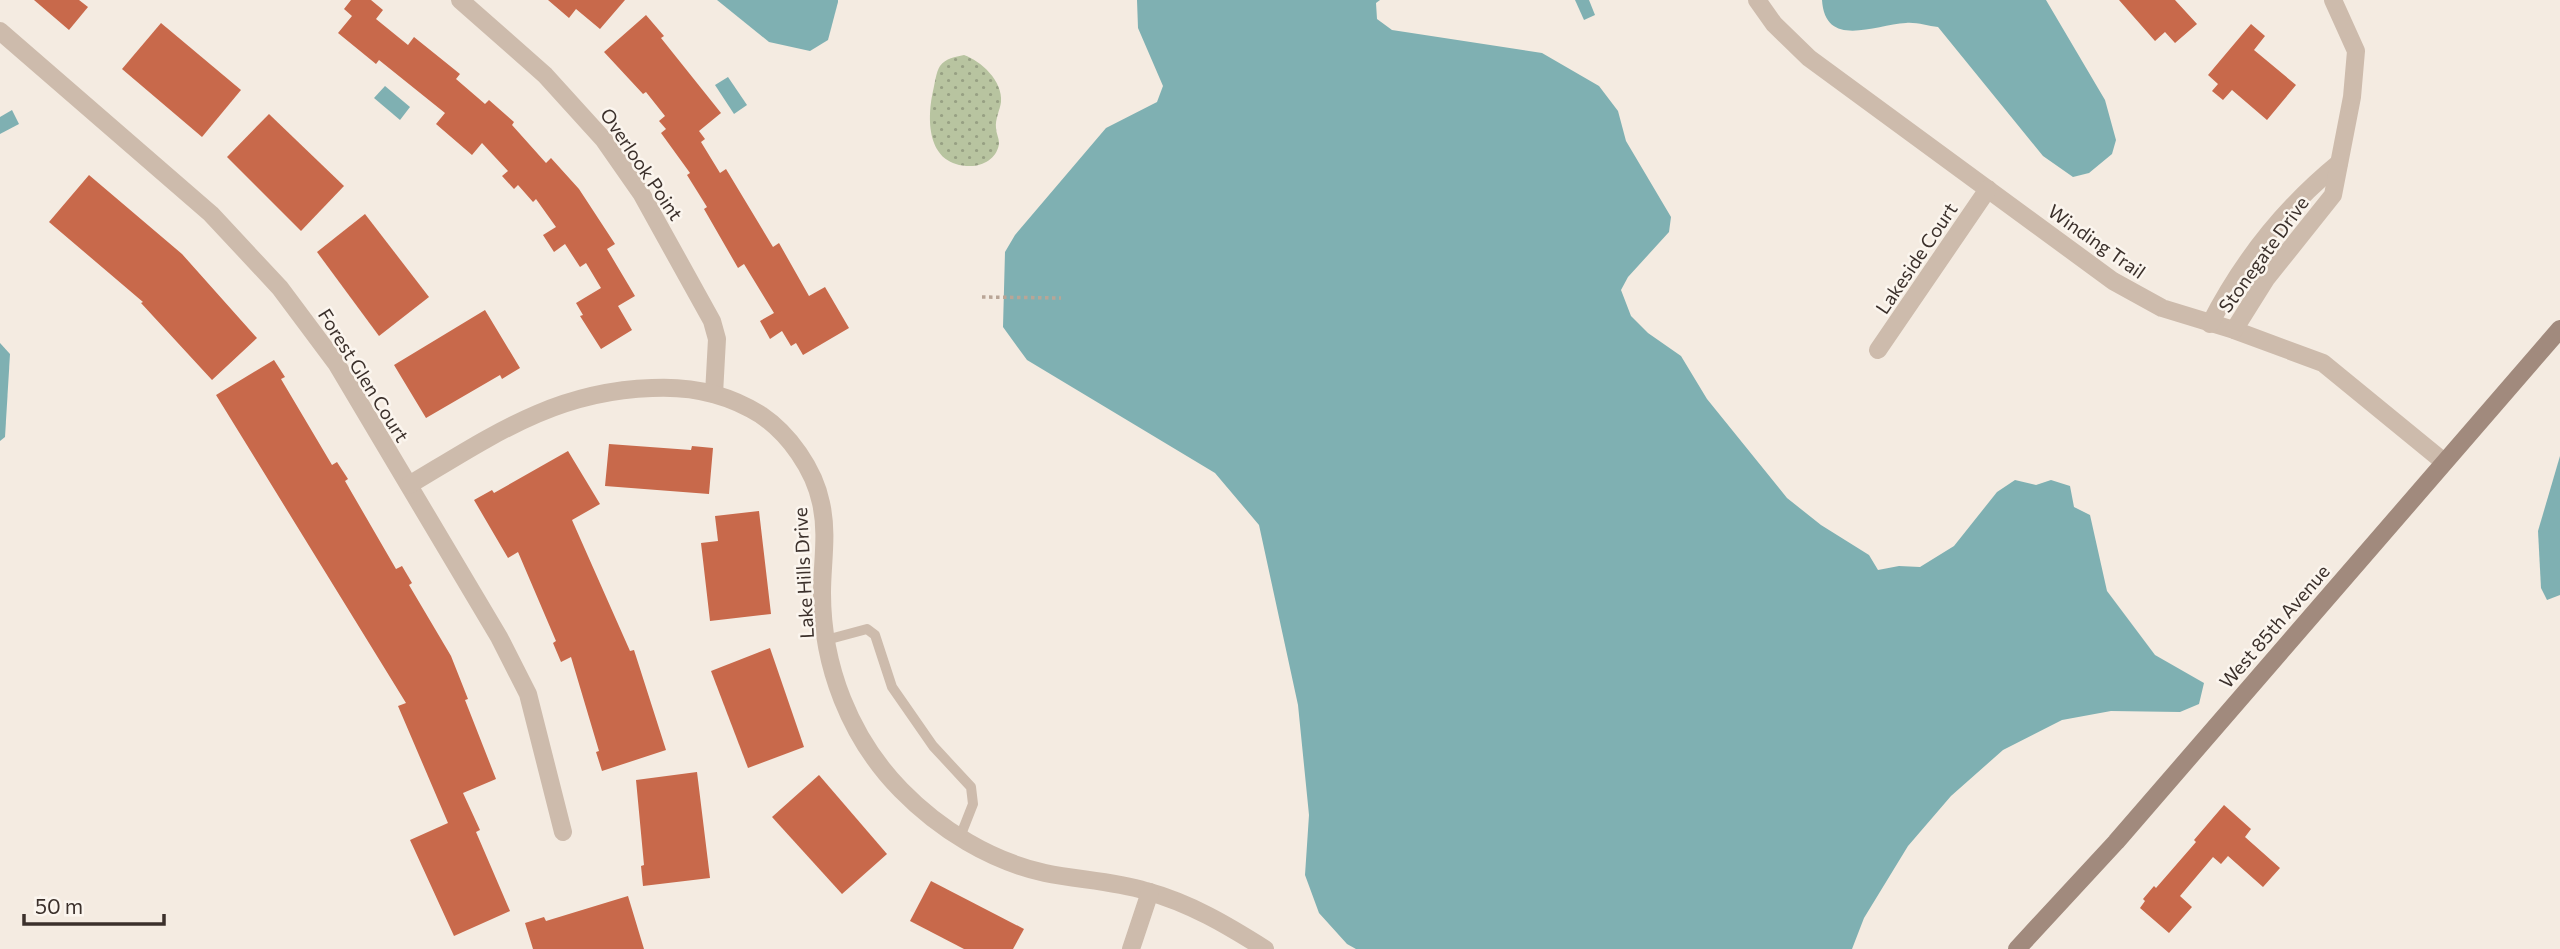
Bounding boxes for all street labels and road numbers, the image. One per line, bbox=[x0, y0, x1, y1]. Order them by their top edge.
street label: Overlook Point bbox=[596, 103, 688, 225]
street label: Stonegate Drive bbox=[2213, 191, 2313, 317]
street label: Lakeside Court bbox=[1870, 198, 1962, 318]
street label: Winding Trail bbox=[2044, 199, 2150, 283]
street label: Forest Glen Court bbox=[314, 304, 414, 446]
street label: Lake Hills Drive bbox=[788, 507, 818, 639]
street label: West 85th Avenue bbox=[2214, 560, 2334, 692]

